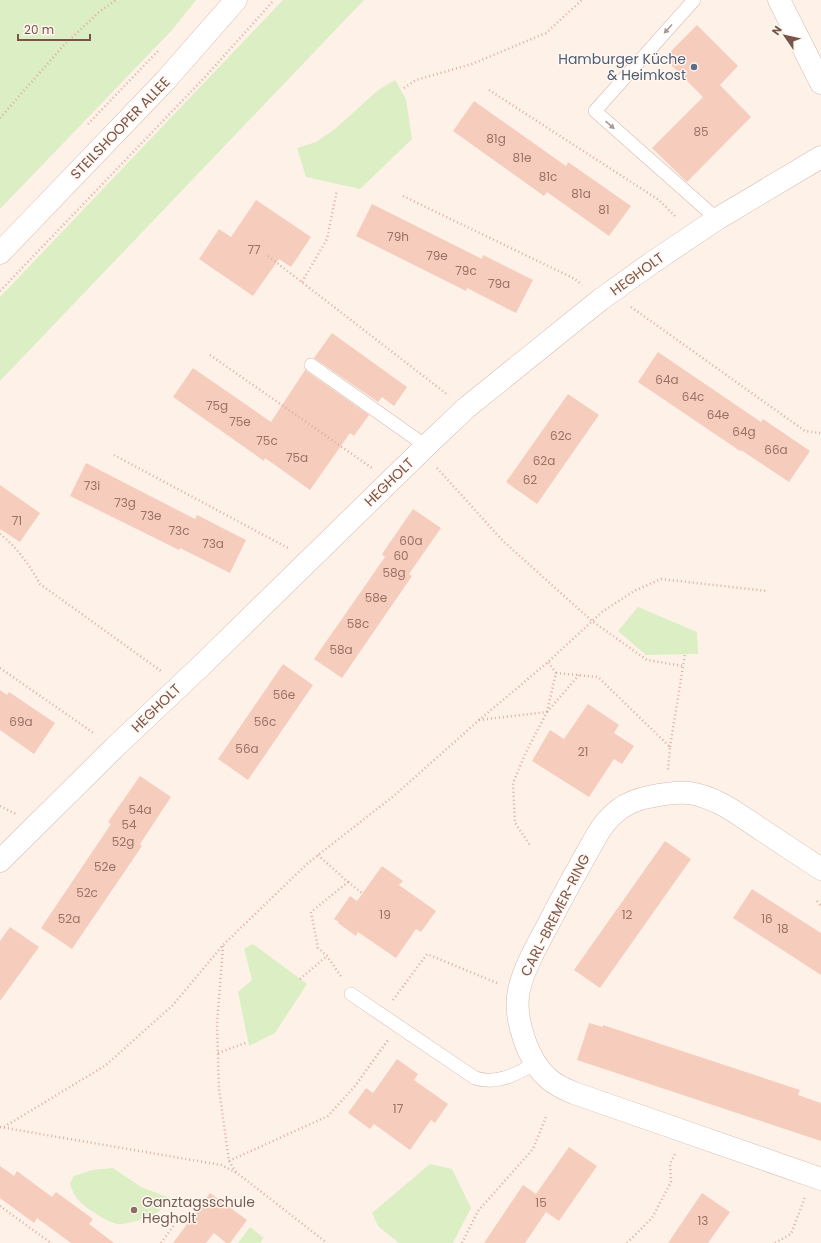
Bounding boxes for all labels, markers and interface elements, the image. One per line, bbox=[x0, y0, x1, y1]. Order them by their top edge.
scale bar bbox=[18, 16, 90, 42]
north arrow bbox=[765, 16, 805, 56]
text: 20 m bbox=[24, 21, 54, 38]
text: N bbox=[768, 23, 786, 38]
one-way arrow bbox=[663, 24, 672, 34]
place label: Hamburger Küche & Heimkost bbox=[558, 49, 686, 85]
marker: Hamburger Küche & Heimkost bbox=[689, 62, 699, 72]
street label: STEILSHOOPER ALLEE bbox=[66, 72, 174, 184]
one-way arrow bbox=[605, 120, 615, 129]
house number: 85 bbox=[693, 123, 709, 140]
house number: 81g bbox=[486, 130, 506, 147]
house number: 81e bbox=[513, 149, 531, 166]
house number: 81c bbox=[539, 168, 557, 185]
house number: 81a bbox=[571, 185, 591, 202]
house number: 81 bbox=[598, 201, 610, 218]
house number: 79h bbox=[387, 228, 409, 245]
house number: 77 bbox=[247, 241, 261, 258]
house number: 79e bbox=[426, 247, 448, 264]
street label: HEGHOLT bbox=[606, 247, 668, 300]
house number: 79c bbox=[455, 262, 477, 279]
house number: 79a bbox=[488, 275, 510, 292]
house number: 64a bbox=[655, 371, 679, 388]
house number: 64c bbox=[682, 388, 704, 405]
house number: 75g bbox=[206, 397, 228, 414]
house number: 64e bbox=[707, 406, 729, 423]
house number: 75e bbox=[229, 413, 251, 430]
house number: 64g bbox=[732, 423, 756, 440]
house number: 62c bbox=[550, 427, 572, 444]
house number: 75c bbox=[256, 432, 278, 449]
house number: 66a bbox=[764, 441, 788, 458]
house number: 75a bbox=[286, 449, 308, 466]
house number: 62a bbox=[533, 452, 555, 469]
street label: HEGHOLT bbox=[360, 453, 419, 511]
house number: 62 bbox=[523, 471, 537, 488]
house number: 73i bbox=[84, 477, 100, 494]
house number: 73g bbox=[114, 494, 136, 511]
house number: 73e bbox=[140, 507, 162, 524]
house number: 71 bbox=[12, 512, 22, 529]
house number: 73c bbox=[169, 522, 189, 539]
house number: 60a bbox=[399, 532, 423, 549]
house number: 73a bbox=[202, 535, 224, 552]
house number: 60 bbox=[393, 547, 409, 564]
house number: 58g bbox=[382, 564, 406, 581]
house number: 58e bbox=[365, 589, 387, 606]
house number: 58c bbox=[347, 615, 369, 632]
house number: 58a bbox=[329, 641, 353, 658]
street label: HEGHOLT bbox=[127, 679, 186, 737]
house number: 56e bbox=[273, 686, 295, 703]
house number: 69a bbox=[9, 713, 33, 730]
house number: 56c bbox=[254, 713, 276, 730]
house number: 56a bbox=[235, 740, 259, 757]
house number: 21 bbox=[578, 743, 588, 760]
house number: 54a bbox=[128, 801, 152, 818]
house number: 54 bbox=[121, 816, 137, 833]
house number: 52g bbox=[112, 833, 134, 850]
street label: CARL-BREMER-RING bbox=[515, 850, 595, 980]
house number: 52e bbox=[94, 858, 116, 875]
house number: 52c bbox=[76, 884, 98, 901]
house number: 19 bbox=[379, 906, 391, 923]
house number: 12 bbox=[622, 906, 632, 923]
house number: 52a bbox=[58, 910, 80, 927]
house number: 16 bbox=[761, 910, 773, 927]
house number: 18 bbox=[777, 920, 789, 937]
house number: 17 bbox=[393, 1100, 404, 1117]
place label: Ganztagsschule Hegholt bbox=[142, 1192, 255, 1228]
house number: 15 bbox=[535, 1194, 547, 1211]
marker: Ganztagsschule Hegholt bbox=[129, 1205, 139, 1215]
house number: 13 bbox=[698, 1212, 708, 1229]

